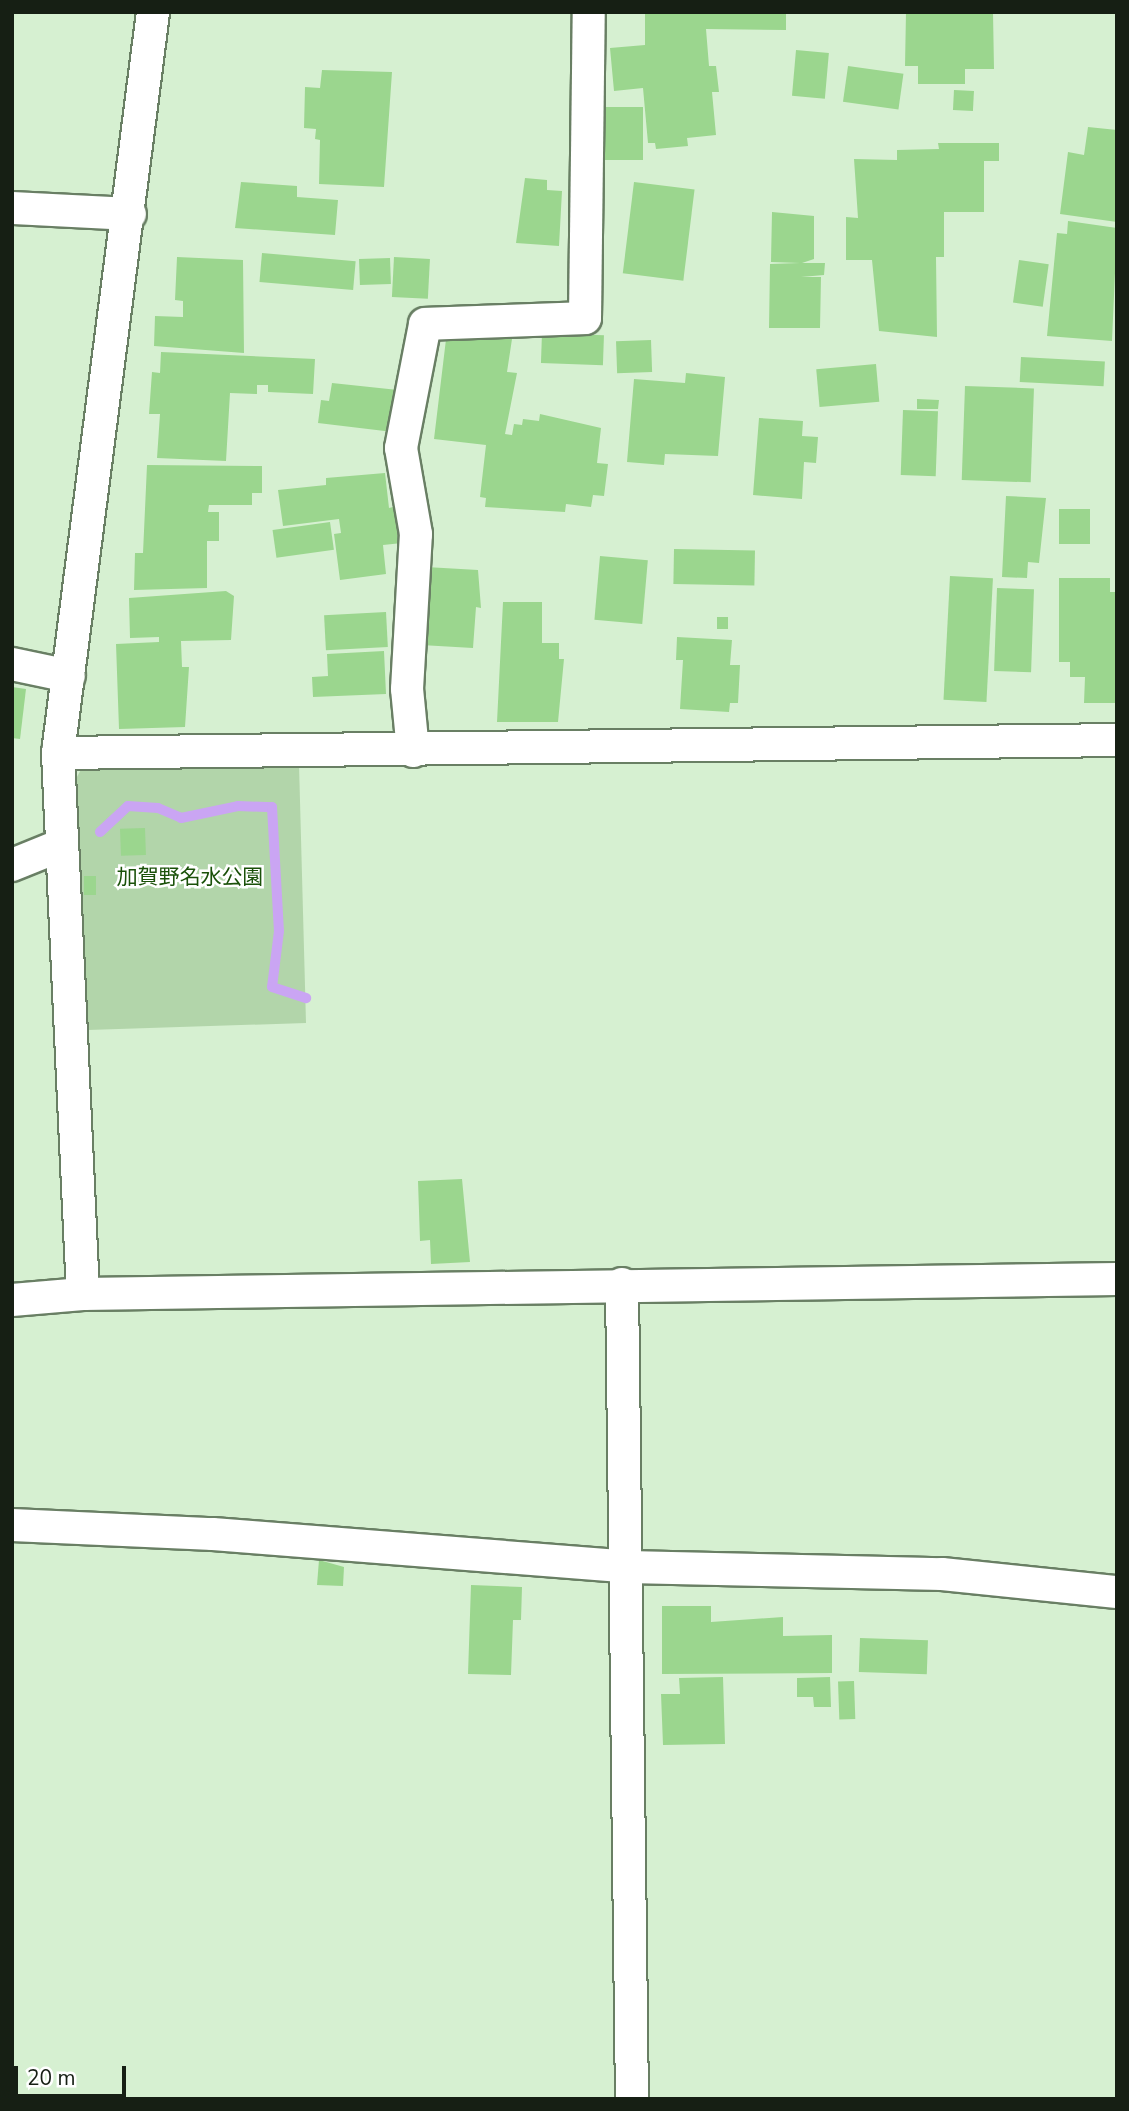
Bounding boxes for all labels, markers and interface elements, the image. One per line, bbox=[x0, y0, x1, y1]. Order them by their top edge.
park label: 加賀野名水公園 bbox=[117, 864, 263, 890]
scale bar bbox=[18, 2052, 130, 2096]
text: 20 m bbox=[27, 2064, 76, 2092]

